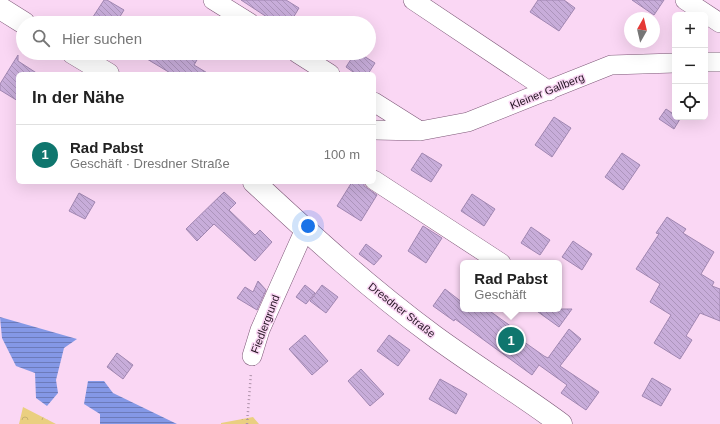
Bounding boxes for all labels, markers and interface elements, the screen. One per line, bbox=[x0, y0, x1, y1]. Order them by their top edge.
north arrow bbox=[624, 12, 660, 48]
map controls bbox=[672, 12, 708, 120]
button: + bbox=[672, 12, 708, 48]
search box bbox=[16, 16, 376, 60]
icon: search bbox=[30, 27, 52, 49]
text: Hier suchen bbox=[62, 30, 142, 47]
button: − bbox=[672, 48, 708, 84]
street label: Kleiner Gallberg bbox=[508, 71, 586, 111]
button: locate bbox=[672, 84, 708, 120]
text: In der Nähe bbox=[32, 88, 125, 107]
text: Rad Pabst bbox=[70, 139, 143, 156]
text: 1 bbox=[41, 147, 49, 162]
text: 100 m bbox=[324, 147, 360, 162]
text: Geschäft · Dresdner Straße bbox=[70, 156, 230, 171]
your location bbox=[298, 216, 318, 236]
popup bbox=[460, 260, 562, 312]
text: Rad Pabst bbox=[474, 270, 548, 287]
street label: Dresdner Straße bbox=[366, 280, 438, 340]
text: Geschäft bbox=[474, 287, 526, 302]
street label: Fiedlergrund bbox=[248, 293, 282, 355]
pin: 1 bbox=[498, 325, 524, 355]

